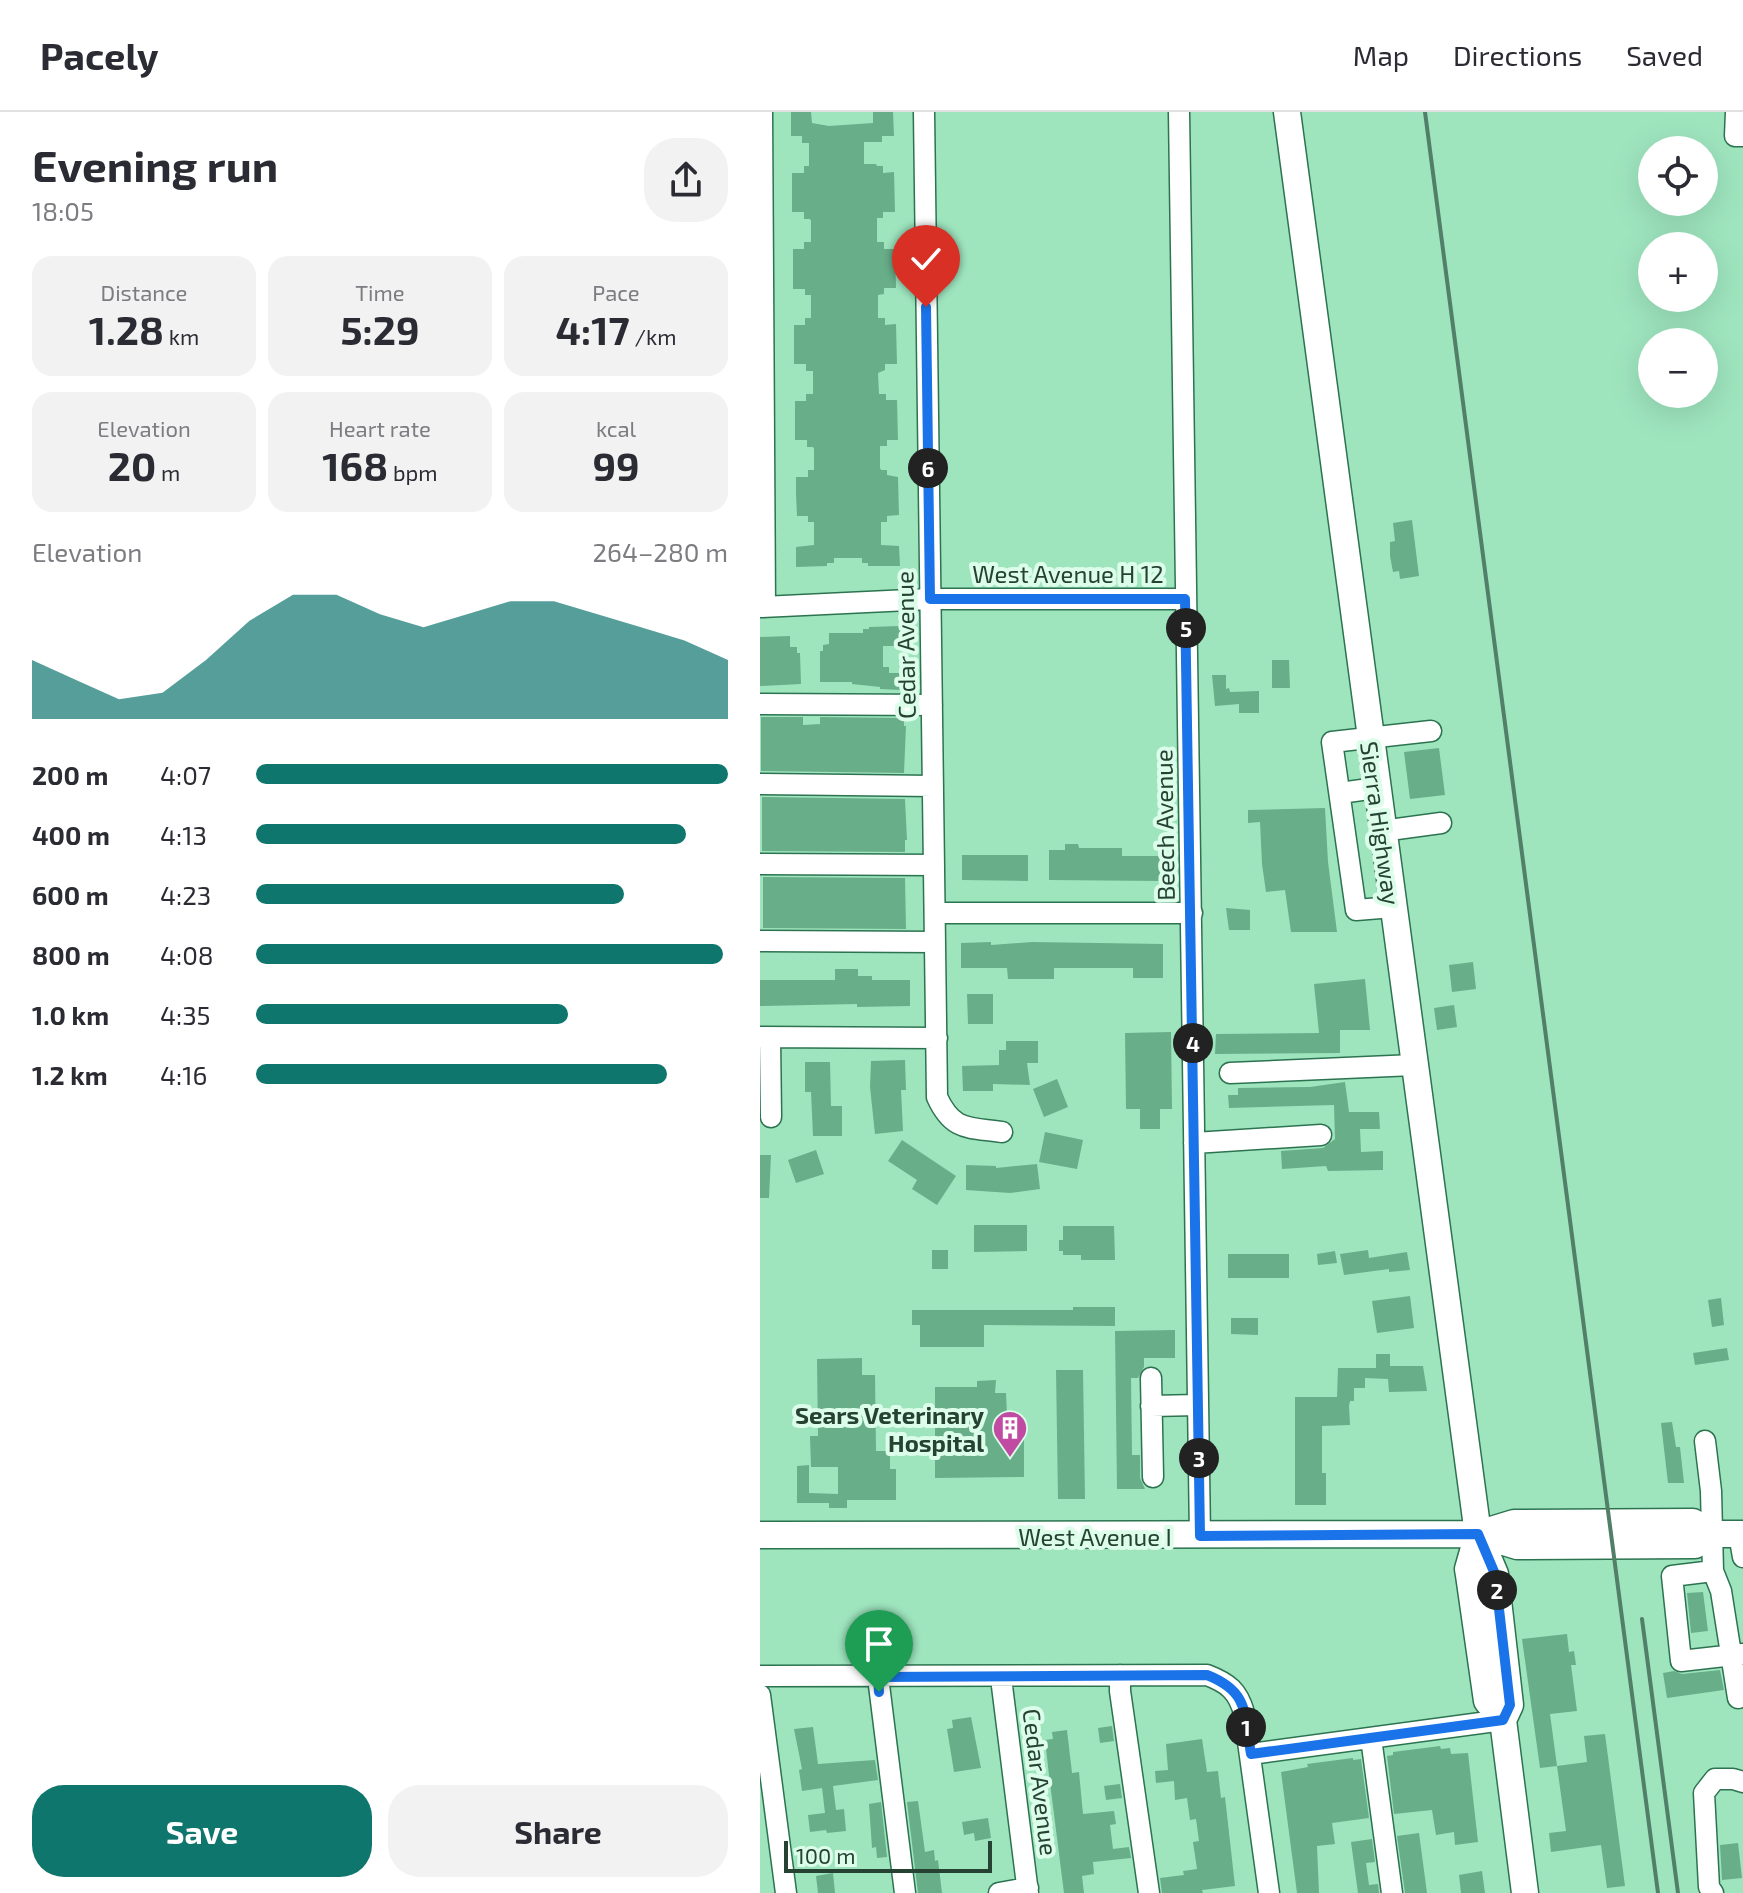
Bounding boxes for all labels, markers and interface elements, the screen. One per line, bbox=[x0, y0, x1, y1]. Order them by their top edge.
text: Pacely bbox=[40, 32, 159, 78]
text: Map bbox=[1353, 38, 1409, 72]
text: Directions bbox=[1453, 38, 1582, 72]
text: Saved bbox=[1626, 38, 1703, 72]
map controls bbox=[1638, 136, 1718, 408]
button: locate bbox=[1638, 136, 1718, 216]
text: Evening run bbox=[32, 138, 278, 191]
button: share bbox=[644, 138, 728, 222]
text: 18:05 bbox=[32, 195, 94, 226]
pin bbox=[892, 225, 960, 307]
button: + bbox=[1638, 232, 1718, 312]
icon: check bbox=[904, 237, 948, 281]
text: Distance bbox=[101, 279, 187, 305]
text: Time bbox=[355, 279, 405, 305]
text: Pace bbox=[592, 279, 640, 305]
text: 1.28 bbox=[89, 305, 164, 353]
text: 5:29 bbox=[340, 305, 420, 353]
text: 4:17 bbox=[556, 305, 630, 353]
text: km bbox=[164, 323, 199, 349]
text: /km bbox=[630, 323, 676, 349]
button: − bbox=[1638, 328, 1718, 408]
text: Elevation bbox=[97, 415, 191, 441]
text: Heart rate bbox=[329, 415, 431, 441]
text: kcal bbox=[596, 415, 636, 441]
text: 20 bbox=[108, 441, 156, 489]
text: 168 bbox=[322, 441, 388, 489]
text: 99 bbox=[592, 441, 640, 489]
pin: 6 bbox=[908, 448, 948, 488]
text: 6 bbox=[922, 455, 934, 481]
text: m bbox=[156, 459, 180, 485]
text: bpm bbox=[388, 459, 438, 485]
text: Elevation bbox=[32, 536, 142, 567]
text: 264–280 m bbox=[592, 536, 728, 567]
street label: West Avenue H 12 bbox=[972, 559, 1164, 588]
street label: Cedar Avenue bbox=[889, 571, 921, 719]
pin: 5 bbox=[1166, 608, 1206, 648]
text: 5 bbox=[1180, 615, 1192, 641]
street label: Sierra Highway bbox=[1355, 739, 1407, 907]
street label: Beech Avenue bbox=[1148, 749, 1180, 901]
text: 200 m bbox=[32, 759, 108, 790]
text: 4:07 bbox=[160, 759, 211, 790]
text: 400 m bbox=[32, 819, 110, 850]
text: 4:13 bbox=[160, 819, 207, 850]
text: 600 m bbox=[32, 879, 109, 910]
text: 4:23 bbox=[160, 879, 211, 910]
text: 800 m bbox=[32, 939, 110, 970]
text: 4:08 bbox=[160, 939, 214, 970]
text: 1.0 km bbox=[32, 999, 109, 1030]
text: 4:35 bbox=[160, 999, 211, 1030]
pin: 4 bbox=[1173, 1023, 1213, 1063]
text: 4 bbox=[1186, 1030, 1200, 1056]
text: 1.2 km bbox=[32, 1059, 108, 1090]
text: 4:16 bbox=[160, 1059, 207, 1090]
place label: Sears Veterinary Hospital bbox=[795, 1400, 984, 1457]
building icon: Sears Veterinary Hospital bbox=[991, 1409, 1029, 1459]
pin: 3 bbox=[1179, 1438, 1219, 1478]
text: 3 bbox=[1193, 1445, 1205, 1471]
street label: West Avenue I bbox=[1018, 1522, 1172, 1551]
pin: 2 bbox=[1477, 1570, 1517, 1610]
text: 2 bbox=[1491, 1577, 1503, 1603]
pin bbox=[845, 1610, 913, 1692]
icon: arrive bbox=[857, 1622, 901, 1666]
street label: Cedar Avenue bbox=[1018, 1707, 1064, 1857]
pin: 1 bbox=[1226, 1707, 1266, 1747]
text: 1 bbox=[1241, 1714, 1251, 1740]
button: Save bbox=[32, 1785, 372, 1877]
button: Share bbox=[388, 1785, 728, 1877]
scale bar bbox=[784, 1837, 992, 1873]
text: 100 m bbox=[796, 1842, 855, 1868]

